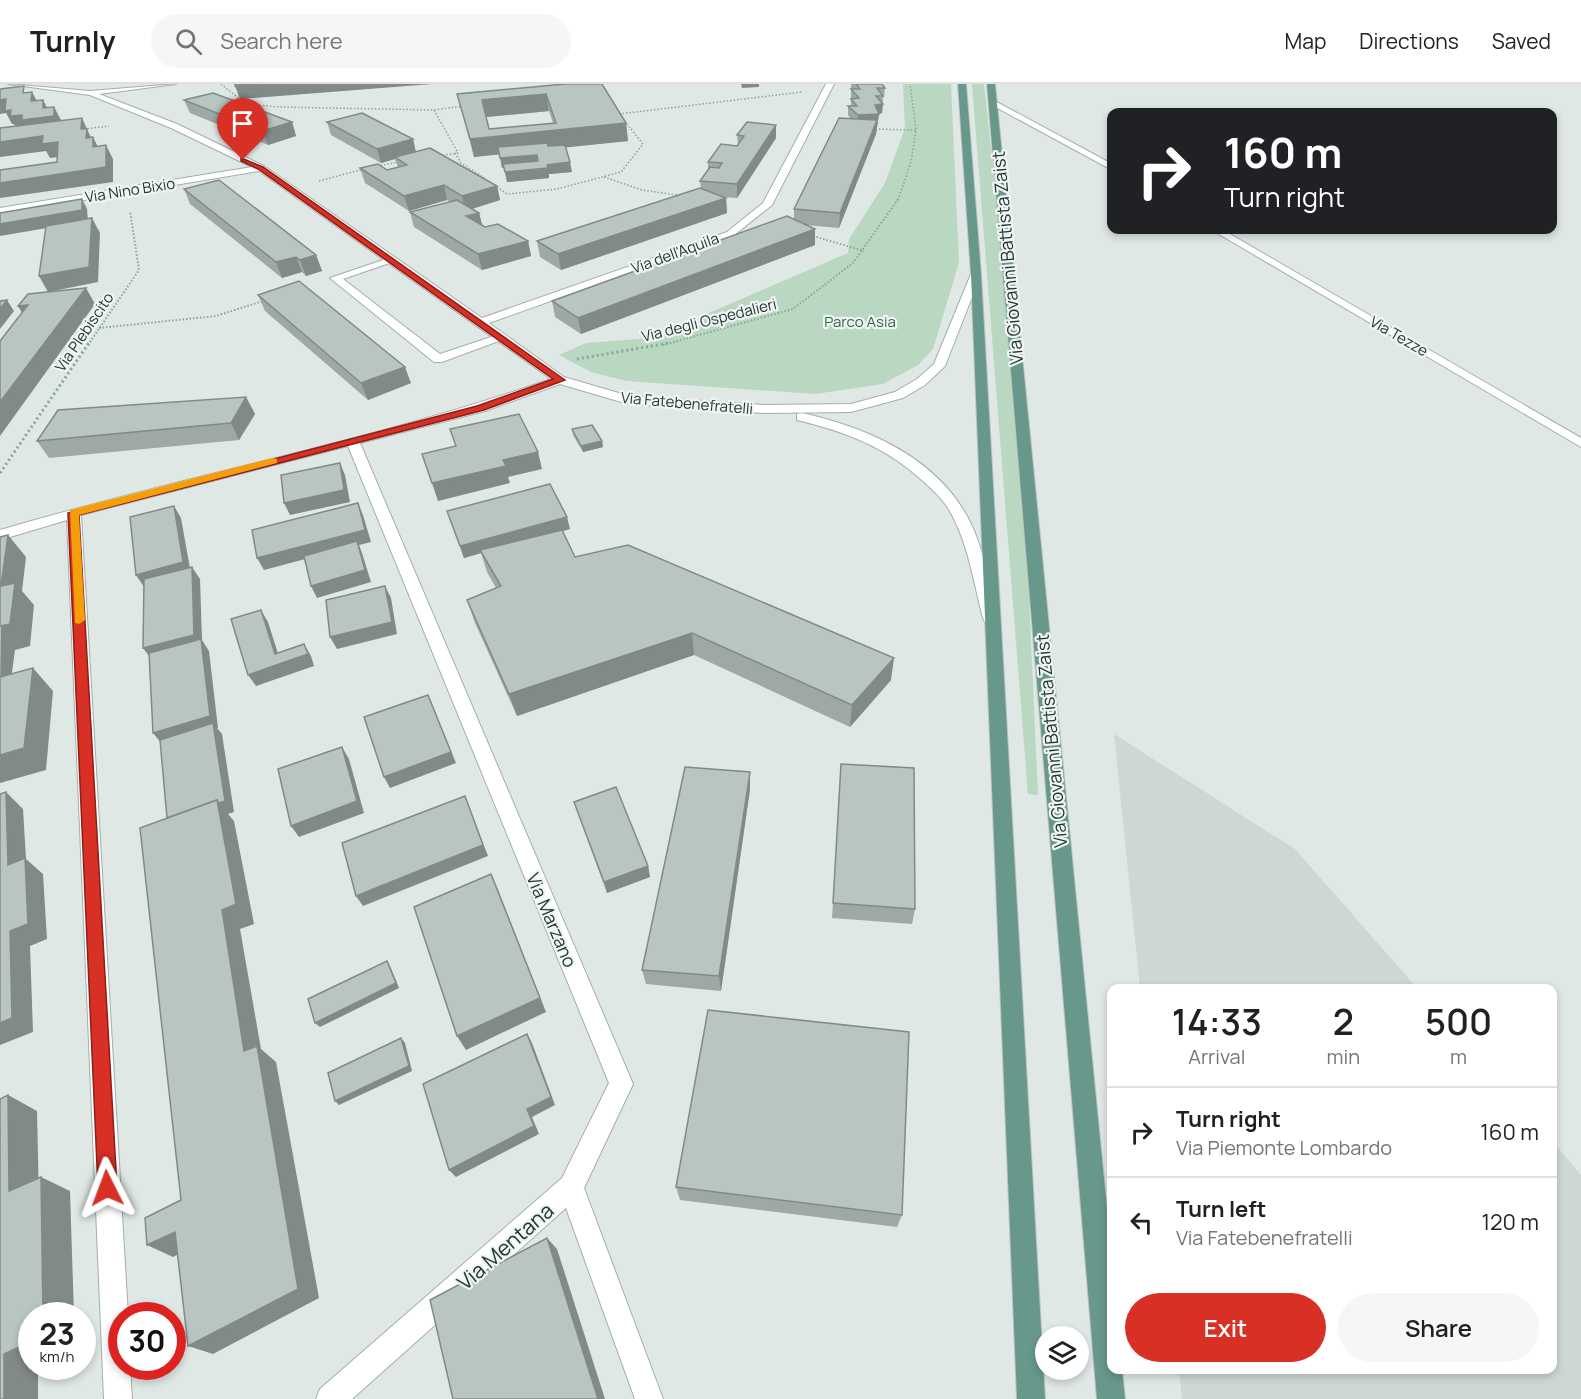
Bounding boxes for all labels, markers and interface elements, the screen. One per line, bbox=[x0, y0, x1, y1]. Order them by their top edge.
search box bbox=[151, 14, 571, 68]
text: Turnly bbox=[30, 22, 115, 60]
icon: search bbox=[172, 25, 205, 58]
text: Search here bbox=[220, 26, 343, 56]
text: Map bbox=[1285, 27, 1326, 55]
text: Directions bbox=[1359, 27, 1459, 55]
text: Saved bbox=[1492, 27, 1551, 55]
pin bbox=[217, 98, 268, 160]
icon: arrive bbox=[226, 107, 259, 140]
text: 160 m bbox=[1224, 123, 1342, 181]
icon: right bbox=[1125, 132, 1203, 210]
street label: Via Giovanni Battista Zaist bbox=[986, 150, 1028, 366]
street label: Via Nino Bixio bbox=[83, 172, 177, 207]
text: Turn right bbox=[1224, 178, 1345, 215]
street label: Via dell'Aquila bbox=[628, 227, 722, 279]
street label: Via Plebiscito bbox=[50, 288, 118, 376]
street label: Via degli Ospedalieri bbox=[639, 293, 779, 347]
park label: Parco Asia bbox=[824, 311, 896, 332]
street label: Via Tezze bbox=[1366, 311, 1432, 361]
street label: Via Fatebenefratelli bbox=[620, 387, 754, 419]
street label: Via Giovanni Battista Zaist bbox=[1030, 633, 1072, 849]
street label: Via Marzano bbox=[521, 869, 583, 971]
text: 14:33 bbox=[1172, 997, 1262, 1046]
text: 2 bbox=[1333, 997, 1354, 1046]
text: 500 bbox=[1425, 997, 1492, 1046]
text: Arrival bbox=[1188, 1043, 1245, 1070]
text: min bbox=[1327, 1043, 1360, 1070]
text: m bbox=[1450, 1043, 1467, 1070]
text: Turn right bbox=[1176, 1104, 1281, 1134]
icon: right bbox=[1125, 1116, 1158, 1149]
text: 160 m bbox=[1480, 1117, 1539, 1147]
text: Via Piemonte Lombardo bbox=[1176, 1134, 1392, 1161]
position arrow bbox=[75, 1156, 139, 1220]
text: Turn left bbox=[1176, 1194, 1266, 1224]
street label: Via Mentana bbox=[451, 1196, 559, 1296]
icon: left bbox=[1125, 1206, 1158, 1239]
text: 120 m bbox=[1481, 1207, 1539, 1237]
text: Via Fatebenefratelli bbox=[1176, 1224, 1353, 1251]
button: Exit bbox=[1125, 1293, 1326, 1362]
button: Share bbox=[1338, 1293, 1539, 1362]
speed limit sign: 30 bbox=[108, 1302, 186, 1380]
text: 23 bbox=[39, 1313, 75, 1354]
map controls bbox=[1035, 1326, 1089, 1380]
button: layers bbox=[1035, 1326, 1089, 1380]
text: km/h bbox=[40, 1346, 74, 1367]

